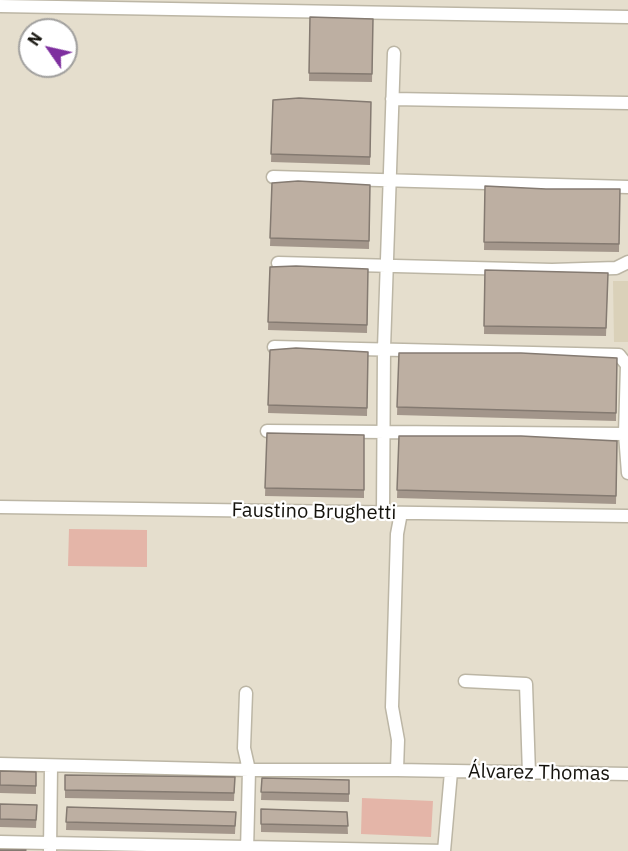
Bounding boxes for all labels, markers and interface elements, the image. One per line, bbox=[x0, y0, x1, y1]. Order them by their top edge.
north arrow bbox=[18, 18, 78, 78]
text: N bbox=[23, 29, 46, 49]
street label: Faustino Brughetti bbox=[231, 499, 397, 525]
street label: Álvarez Thomas bbox=[468, 760, 610, 786]

